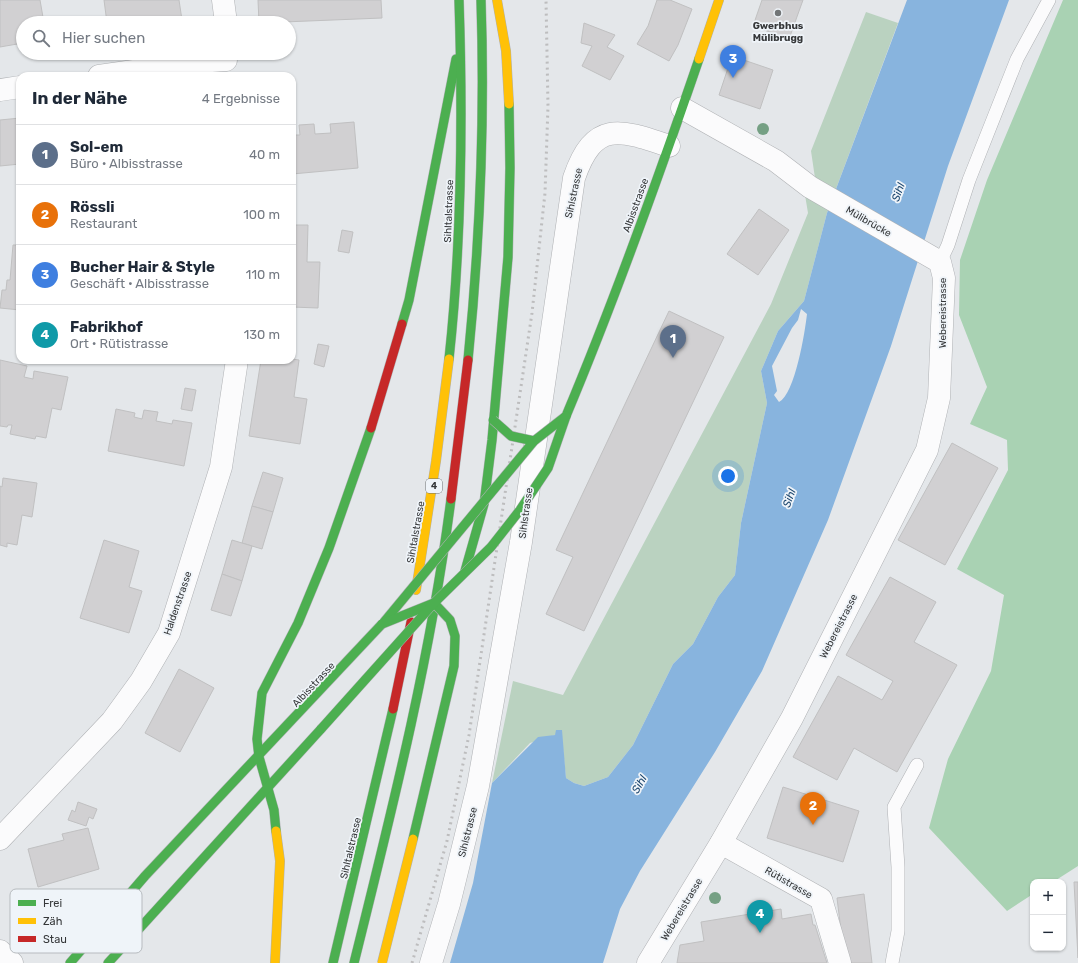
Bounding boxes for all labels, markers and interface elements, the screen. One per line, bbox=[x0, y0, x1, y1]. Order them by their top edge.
marker: Gwerbhus Mülibrugg bbox=[773, 8, 783, 18]
search box bbox=[16, 16, 296, 60]
place label: Gwerbhus Mülibrugg bbox=[753, 20, 804, 44]
icon: search bbox=[30, 27, 52, 49]
text: Hier suchen bbox=[62, 29, 145, 47]
pin: 3 bbox=[720, 45, 746, 78]
text: In der Nähe bbox=[32, 88, 127, 108]
text: 4 Ergebnisse bbox=[202, 91, 280, 106]
text: Sol-em bbox=[70, 138, 123, 156]
text: 1 bbox=[42, 147, 48, 162]
text: 40 m bbox=[249, 147, 280, 162]
text: Büro · Albisstrasse bbox=[70, 156, 183, 171]
street label: Sihlstrasse bbox=[563, 167, 585, 219]
street label: Albisstrasse bbox=[621, 176, 651, 234]
street label: Sihltalstrasse bbox=[442, 179, 456, 243]
water label: Sihl bbox=[889, 181, 908, 203]
text: Rössli bbox=[70, 198, 115, 216]
street label: Mülibrücke bbox=[844, 204, 894, 240]
text: 2 bbox=[41, 207, 49, 222]
text: 100 m bbox=[243, 207, 280, 222]
text: Restaurant bbox=[70, 216, 137, 231]
text: Bucher Hair & Style bbox=[70, 258, 215, 276]
text: 3 bbox=[41, 267, 49, 282]
text: 110 m bbox=[246, 267, 280, 282]
text: Geschäft · Albisstrasse bbox=[70, 276, 209, 291]
street label: Webereistrasse bbox=[937, 277, 949, 348]
text: Fabrikhof bbox=[70, 318, 143, 336]
pin: 1 bbox=[660, 325, 686, 358]
text: 4 bbox=[41, 327, 49, 342]
text: 130 m bbox=[244, 327, 280, 342]
text: Ort · Rütistrasse bbox=[70, 336, 168, 351]
your location bbox=[718, 466, 738, 486]
road number: 4 bbox=[426, 479, 442, 493]
street label: Sihlstrasse bbox=[516, 487, 536, 539]
water label: Sihl bbox=[780, 487, 799, 509]
street label: Sihltalstrasse bbox=[405, 500, 427, 564]
street label: Haldenstrasse bbox=[161, 569, 195, 637]
street label: Webereistrasse bbox=[817, 592, 860, 661]
street label: Albisstrasse bbox=[290, 660, 338, 709]
water label: Sihl bbox=[629, 773, 650, 796]
pin: 2 bbox=[800, 792, 826, 825]
street label: Sihlstrasse bbox=[456, 806, 480, 859]
street label: Sihltalstrasse bbox=[338, 816, 364, 880]
street label: Rütistrasse bbox=[763, 864, 815, 901]
street label: Webereistrasse bbox=[659, 876, 705, 943]
map controls bbox=[1030, 879, 1066, 951]
button: + bbox=[1030, 879, 1066, 915]
legend bbox=[10, 889, 142, 953]
text: Frei bbox=[43, 897, 62, 910]
pin: 4 bbox=[747, 900, 773, 933]
text: Zäh bbox=[43, 915, 62, 928]
button: − bbox=[1030, 915, 1066, 951]
text: Stau bbox=[43, 933, 67, 946]

